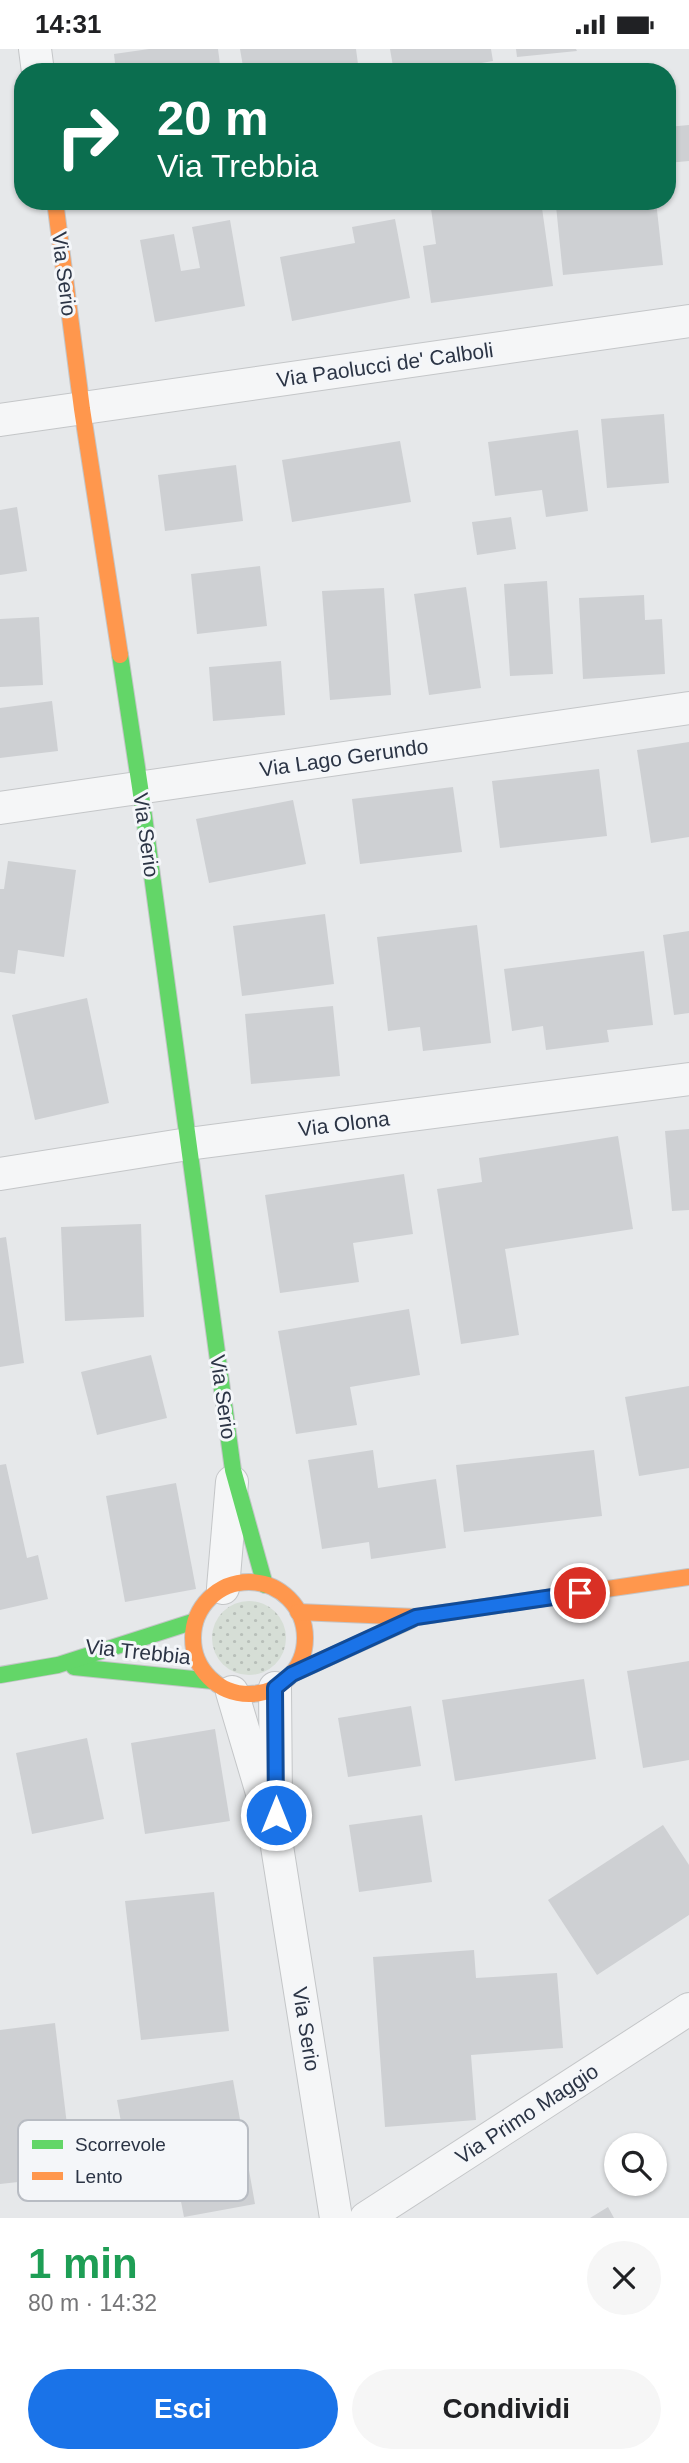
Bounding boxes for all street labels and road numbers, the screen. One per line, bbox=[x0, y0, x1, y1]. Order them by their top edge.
street label: Via Serio bbox=[48, 230, 81, 317]
street label: Via Paolucci de' Calboli bbox=[275, 338, 495, 391]
street label: Via Lago Gerundo bbox=[258, 734, 430, 781]
street label: Via Serio bbox=[129, 791, 164, 879]
street label: Via Olona bbox=[297, 1106, 391, 1141]
street label: Via Serio bbox=[206, 1353, 241, 1441]
street label: Via Trebbia bbox=[84, 1635, 192, 1669]
street label: Via Serio bbox=[288, 1985, 324, 2073]
street label: Via Primo Maggio bbox=[451, 2059, 602, 2168]

